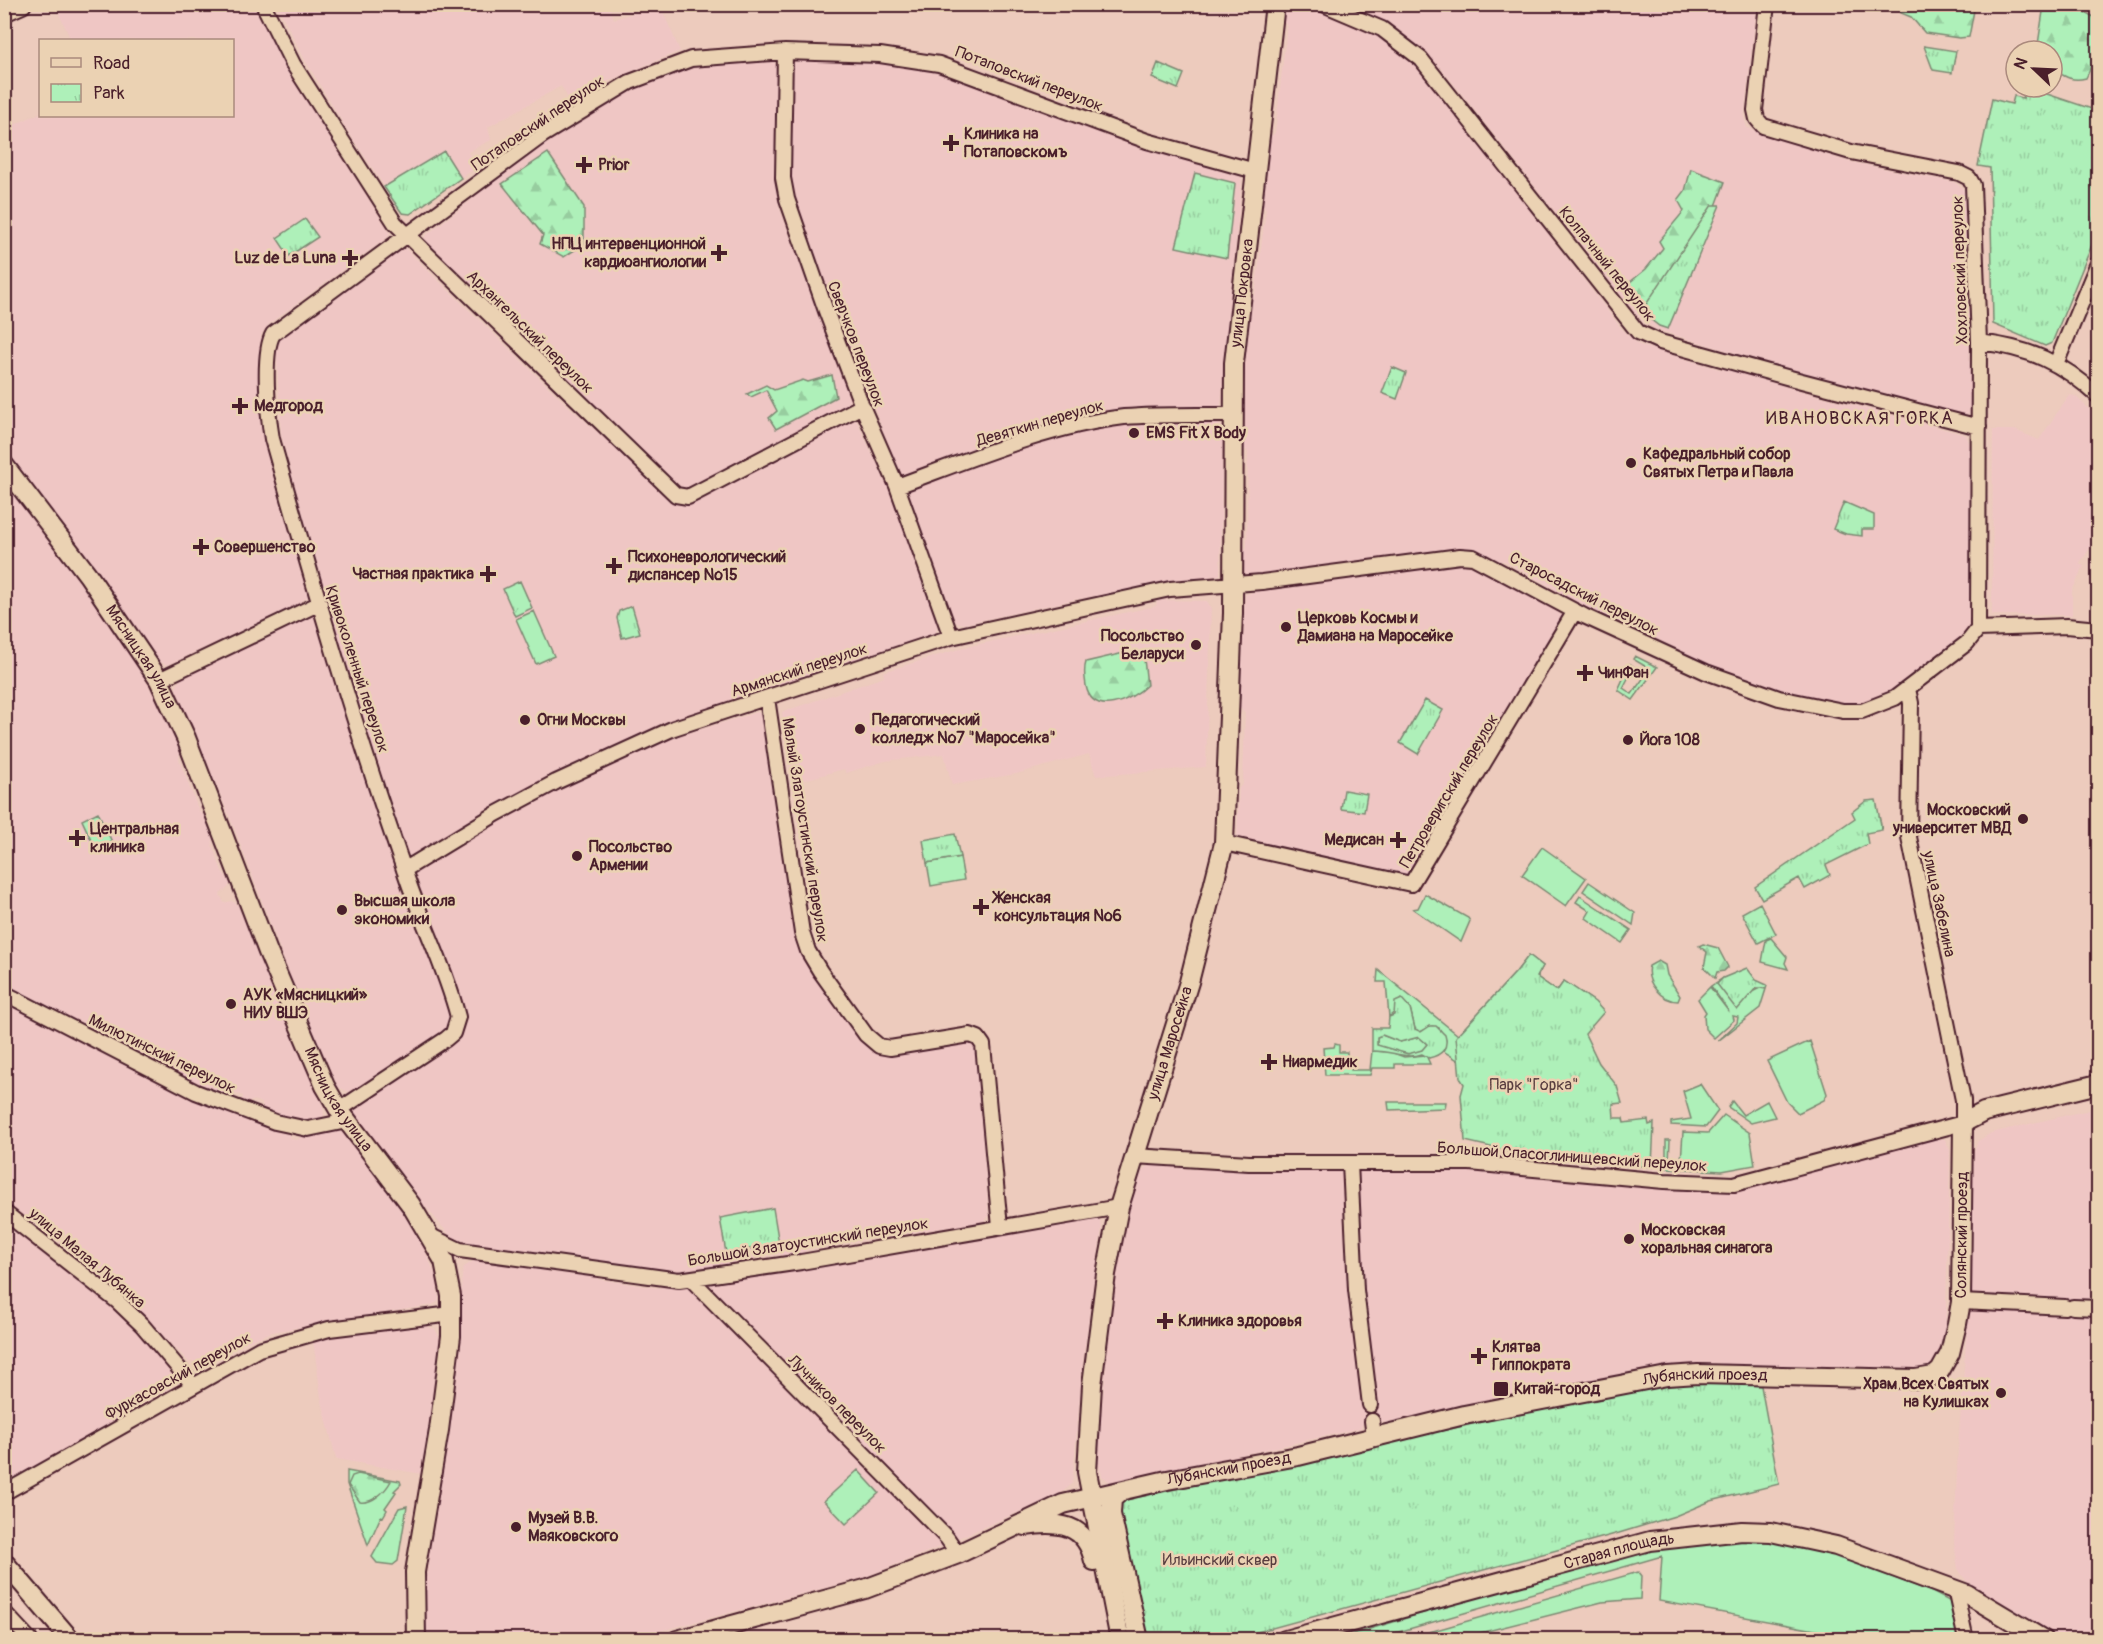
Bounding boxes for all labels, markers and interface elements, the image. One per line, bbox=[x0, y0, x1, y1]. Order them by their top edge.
legend bbox=[39, 39, 234, 117]
north arrow bbox=[2004, 39, 2064, 99]
street label: Потаповский переулок bbox=[952, 42, 1106, 116]
text: Road bbox=[93, 52, 130, 75]
text: N bbox=[2010, 54, 2033, 72]
street label: Потаповский переулок bbox=[468, 71, 608, 175]
text: Park bbox=[93, 82, 125, 105]
place label: Клиника на Потаповскомъ bbox=[964, 124, 1068, 162]
marker: Клиника на Потаповскомъ bbox=[942, 134, 960, 152]
place label: Prior bbox=[598, 155, 630, 175]
marker: Prior bbox=[575, 156, 593, 174]
street label: Хохловский переулок bbox=[1947, 196, 1973, 344]
street label: Колпачный переулок bbox=[1554, 202, 1660, 326]
place label: НПЦ интервенционной кардиоангиологии bbox=[551, 234, 707, 272]
street label: улица Покровка bbox=[1226, 238, 1258, 350]
marker: НПЦ интервенционной кардиоангиологии bbox=[710, 244, 728, 262]
place label: Luz de La Luna bbox=[234, 248, 337, 268]
marker: Luz de La Luna bbox=[341, 249, 359, 267]
street label: Архангельский переулок bbox=[462, 266, 598, 398]
street label: Сверчков переулок bbox=[823, 278, 889, 410]
street label: Девяткин переулок bbox=[973, 395, 1106, 451]
place label: Медгород bbox=[254, 396, 323, 416]
marker: Медгород bbox=[231, 397, 249, 415]
district label: ИВАНОВСКАЯ ГОРКА bbox=[1766, 407, 1954, 430]
place label: EMS Fit X Body bbox=[1146, 423, 1246, 443]
marker: EMS Fit X Body bbox=[1127, 426, 1141, 440]
place label: Кафедральный собор Святых Петра и Павла bbox=[1643, 444, 1794, 482]
marker: Кафедральный собор Святых Петра и Павла bbox=[1624, 456, 1638, 470]
place label: Совершенство bbox=[214, 537, 316, 557]
marker: Совершенство bbox=[192, 538, 210, 556]
place label: Психоневрологический диспансер №15 bbox=[627, 547, 786, 585]
street label: Старосадский переулок bbox=[1506, 548, 1662, 640]
marker: Психоневрологический диспансер №15 bbox=[605, 557, 623, 575]
place label: Частная практика bbox=[352, 564, 475, 584]
marker: Частная практика bbox=[479, 565, 497, 583]
street label: Кривоколенный переулок bbox=[321, 583, 393, 755]
street label: Мясницкая улица bbox=[101, 601, 181, 712]
place label: Церковь Космы и Дамиана на Маросейке bbox=[1297, 608, 1454, 646]
marker: Церковь Космы и Дамиана на Маросейке bbox=[1279, 620, 1293, 634]
place label: Посольство Беларуси bbox=[1101, 626, 1185, 664]
marker: Посольство Беларуси bbox=[1189, 638, 1203, 652]
street label: Армянский переулок bbox=[728, 639, 870, 701]
place label: ЧинФан bbox=[1598, 663, 1649, 683]
marker: ЧинФан bbox=[1576, 664, 1594, 682]
place label: Огни Москвы bbox=[537, 710, 626, 730]
place label: Педагогический колледж №7 "Маросейка" bbox=[872, 710, 1056, 748]
street label: Петроверигский переулок bbox=[1395, 711, 1503, 871]
marker: Огни Москвы bbox=[518, 713, 532, 727]
street label: Малый Златоустинский переулок bbox=[777, 716, 833, 944]
marker: Педагогический колледж №7 "Маросейка" bbox=[853, 722, 867, 736]
place label: Йога 108 bbox=[1640, 730, 1700, 750]
marker: Йога 108 bbox=[1621, 733, 1635, 747]
place label: Московский университет МВД bbox=[1892, 800, 2012, 838]
marker: Московский университет МВД bbox=[2016, 812, 2030, 826]
place label: Центральная клиника bbox=[90, 819, 179, 857]
marker: Центральная клиника bbox=[68, 829, 86, 847]
place label: Медисан bbox=[1324, 830, 1384, 850]
marker: Медисан bbox=[1389, 831, 1407, 849]
place label: Посольство Армении bbox=[589, 837, 672, 875]
street label: улица Забелина bbox=[1918, 848, 1960, 959]
marker: Посольство Армении bbox=[570, 849, 584, 863]
place label: Женская консультация №6 bbox=[991, 888, 1122, 926]
place label: Высшая школа экономики bbox=[354, 891, 456, 929]
marker: Женская консультация №6 bbox=[972, 898, 990, 916]
marker: Высшая школа экономики bbox=[335, 903, 349, 917]
street label: улица Маросейка bbox=[1143, 984, 1197, 1103]
place label: АУК «Мясницкий» НИУ ВШЭ bbox=[243, 985, 368, 1023]
marker: АУК «Мясницкий» НИУ ВШЭ bbox=[224, 997, 238, 1011]
street label: Милютинский переулок bbox=[85, 1010, 239, 1098]
street label: Мясницкая улица bbox=[300, 1044, 377, 1156]
place label: Ниармедик bbox=[1282, 1052, 1358, 1072]
marker: Ниармедик bbox=[1260, 1053, 1278, 1071]
park label: Парк "Горка" bbox=[1490, 1075, 1578, 1095]
street label: Большой Спасоглинищевский переулок bbox=[1437, 1138, 1707, 1176]
street label: Солянский проезд bbox=[1951, 1171, 1972, 1298]
street label: улица Малая Лубянка bbox=[24, 1203, 149, 1313]
street label: Большой Златоустинский переулок bbox=[686, 1213, 930, 1271]
place label: Московская хоральная синагога bbox=[1640, 1220, 1773, 1258]
marker: Московская хоральная синагога bbox=[1622, 1232, 1636, 1246]
place label: Клиника здоровья bbox=[1178, 1311, 1302, 1331]
marker: Клиника здоровья bbox=[1156, 1312, 1174, 1330]
street label: Фуркасовский переулок bbox=[102, 1328, 254, 1424]
place label: Клятва Гиппократа bbox=[1492, 1337, 1571, 1375]
marker: Клятва Гиппократа bbox=[1470, 1347, 1488, 1365]
street label: Лучников переулок bbox=[783, 1350, 891, 1458]
street label: Лубянский проезд bbox=[1640, 1364, 1768, 1391]
place label: Храм Всех Святых на Кулишках bbox=[1863, 1374, 1989, 1412]
place label: Китай-город bbox=[1514, 1379, 1600, 1399]
marker: Китай-город bbox=[1492, 1380, 1510, 1398]
marker: Храм Всех Святых на Кулишках bbox=[1994, 1386, 2008, 1400]
street label: Лубянский проезд bbox=[1164, 1447, 1293, 1490]
place label: Музей В.В. Маяковского bbox=[528, 1508, 619, 1546]
marker: Музей В.В. Маяковского bbox=[509, 1520, 523, 1534]
street label: Старая площадь bbox=[1561, 1528, 1676, 1574]
park label: Ильинский сквер bbox=[1163, 1550, 1277, 1570]

